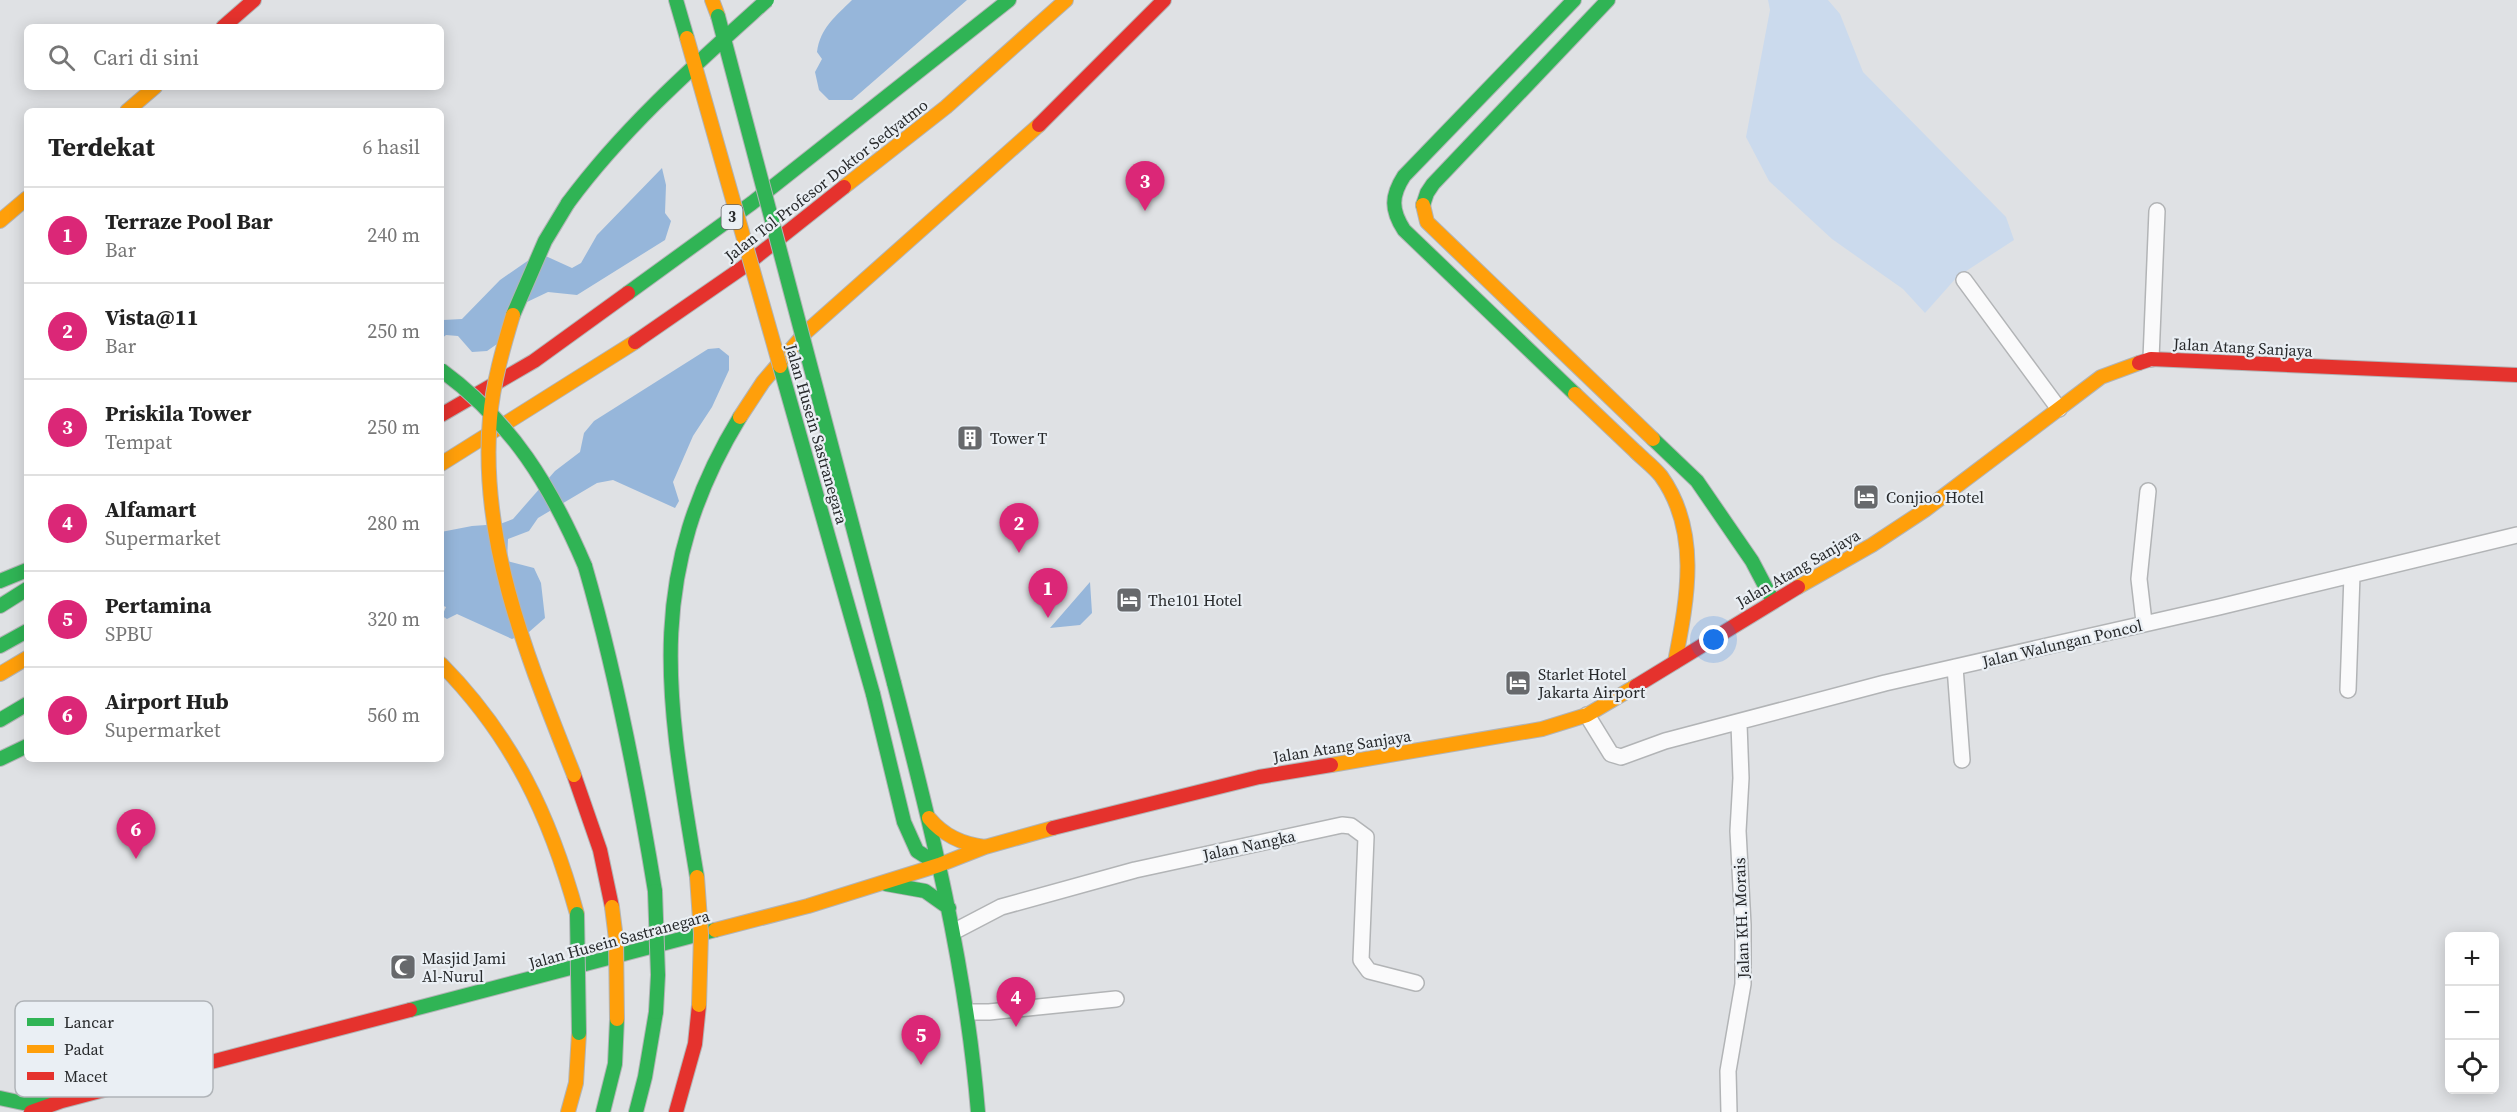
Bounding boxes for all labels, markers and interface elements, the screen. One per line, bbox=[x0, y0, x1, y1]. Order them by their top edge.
search box bbox=[24, 24, 444, 90]
icon: search bbox=[45, 41, 78, 74]
text: Cari di sini bbox=[93, 42, 199, 72]
street label: Jalan Tol Profesor Doktor Sedyatmo bbox=[719, 93, 932, 267]
text: Terdekat bbox=[48, 129, 155, 165]
text: 6 hasil bbox=[363, 133, 420, 161]
pin: 3 bbox=[1126, 162, 1164, 211]
road number: 3 bbox=[722, 205, 742, 229]
text: Terraze Pool Bar bbox=[105, 206, 273, 236]
text: 1 bbox=[62, 221, 73, 249]
text: 240 m bbox=[367, 221, 420, 249]
text: Bar bbox=[105, 236, 136, 264]
text: Vista@11 bbox=[105, 302, 199, 332]
text: 2 bbox=[62, 317, 73, 345]
text: 250 m bbox=[367, 317, 420, 345]
text: Bar bbox=[105, 332, 136, 360]
street label: Jalan Atang Sanjaya bbox=[2172, 332, 2314, 362]
street label: Jalan Husein Sastranegara bbox=[780, 340, 854, 527]
text: Priskila Tower bbox=[105, 398, 251, 428]
text: 3 bbox=[62, 413, 73, 441]
text: 250 m bbox=[367, 413, 420, 441]
building icon: Tower T bbox=[955, 423, 985, 453]
place label: Tower T bbox=[990, 427, 1048, 449]
text: Tempat bbox=[105, 428, 172, 456]
hotel icon: Conjioo Hotel bbox=[1851, 482, 1881, 512]
place label: Conjioo Hotel bbox=[1886, 486, 1984, 508]
text: Alfamart bbox=[105, 494, 196, 524]
pin: 2 bbox=[1000, 504, 1038, 553]
text: 4 bbox=[62, 509, 73, 537]
text: 280 m bbox=[367, 509, 420, 537]
street label: Jalan Atang Sanjaya bbox=[1731, 523, 1865, 613]
text: Supermarket bbox=[105, 524, 220, 552]
pin: 1 bbox=[1028, 568, 1068, 618]
hotel icon: The101 Hotel bbox=[1114, 585, 1144, 615]
place label: The101 Hotel bbox=[1148, 589, 1242, 611]
text: Pertamina bbox=[105, 590, 211, 620]
text: 5 bbox=[62, 605, 73, 633]
text: 320 m bbox=[367, 605, 420, 633]
street label: Jalan Walungan Poncol bbox=[1979, 614, 2144, 672]
text: SPBU bbox=[105, 620, 153, 648]
your location bbox=[1699, 625, 1728, 654]
place label: Starlet Hotel Jakarta Airport bbox=[1537, 663, 1646, 703]
hotel icon: Starlet Hotel Jakarta Airport bbox=[1503, 668, 1533, 698]
text: Airport Hub bbox=[105, 686, 229, 716]
text: 6 bbox=[62, 701, 73, 729]
text: 560 m bbox=[367, 701, 420, 729]
text: Supermarket bbox=[105, 716, 220, 744]
street label: Jalan Atang Sanjaya bbox=[1270, 724, 1413, 768]
pin: 6 bbox=[116, 810, 156, 859]
street label: Jalan Nangka bbox=[1200, 824, 1298, 866]
street label: Jalan KH. Morais bbox=[1728, 857, 1754, 980]
street label: Jalan Husein Sastranegara bbox=[525, 904, 713, 974]
map controls bbox=[2445, 932, 2499, 1094]
button: + bbox=[2445, 932, 2499, 986]
place label: Masjid Jami Al-Nurul bbox=[422, 947, 506, 987]
mosque icon: Masjid Jami Al-Nurul bbox=[388, 952, 418, 982]
pin: 4 bbox=[996, 978, 1036, 1027]
button: − bbox=[2445, 986, 2499, 1040]
legend bbox=[15, 1001, 213, 1097]
text: Lancar bbox=[64, 1011, 114, 1033]
pin: 5 bbox=[902, 1016, 940, 1065]
text: Padat bbox=[64, 1038, 105, 1060]
button: locate bbox=[2445, 1040, 2499, 1094]
text: Macet bbox=[64, 1065, 108, 1087]

